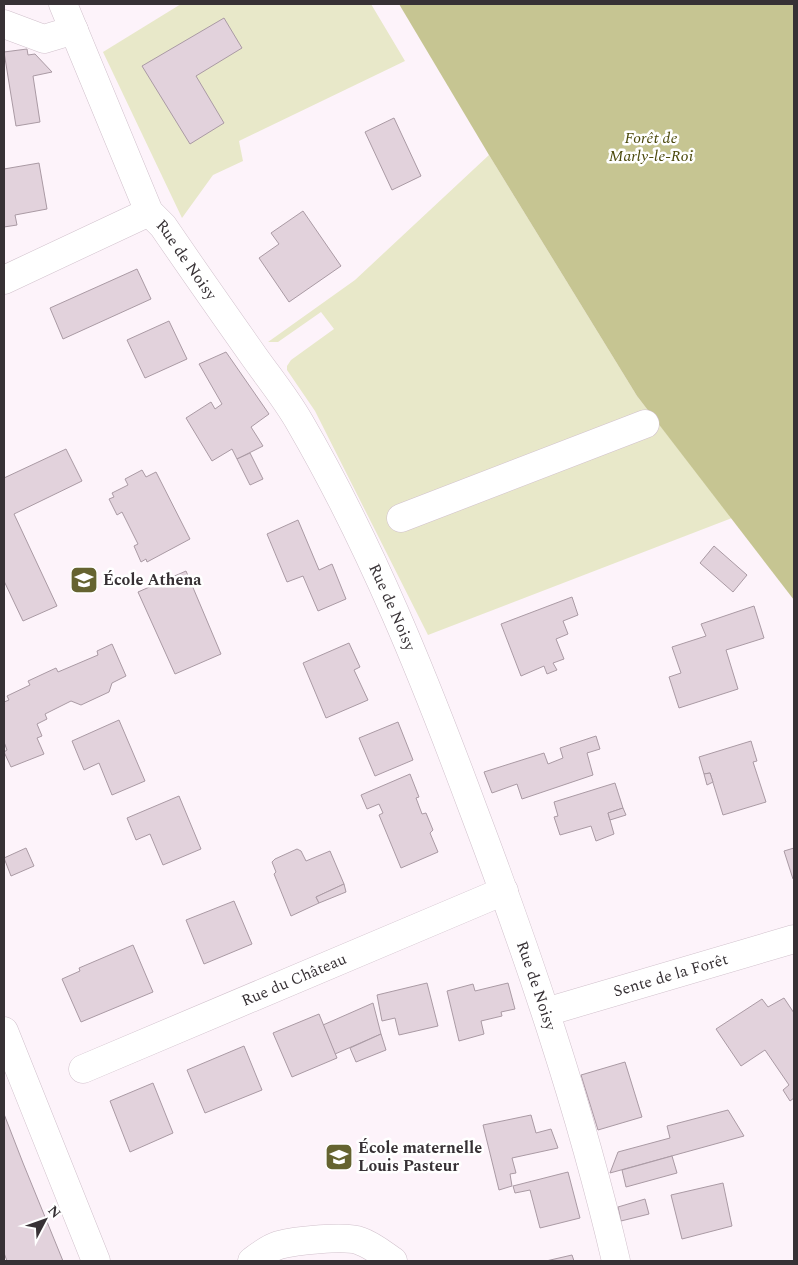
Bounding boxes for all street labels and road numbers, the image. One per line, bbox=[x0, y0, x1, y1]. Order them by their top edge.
street label: Rue de Noisy bbox=[151, 214, 223, 306]
street label: Rue de Noisy bbox=[362, 560, 422, 656]
street label: Rue de Noisy bbox=[510, 938, 563, 1035]
street label: Rue du Château bbox=[238, 947, 350, 1013]
street label: Sente de la Forêt bbox=[611, 947, 731, 1004]

